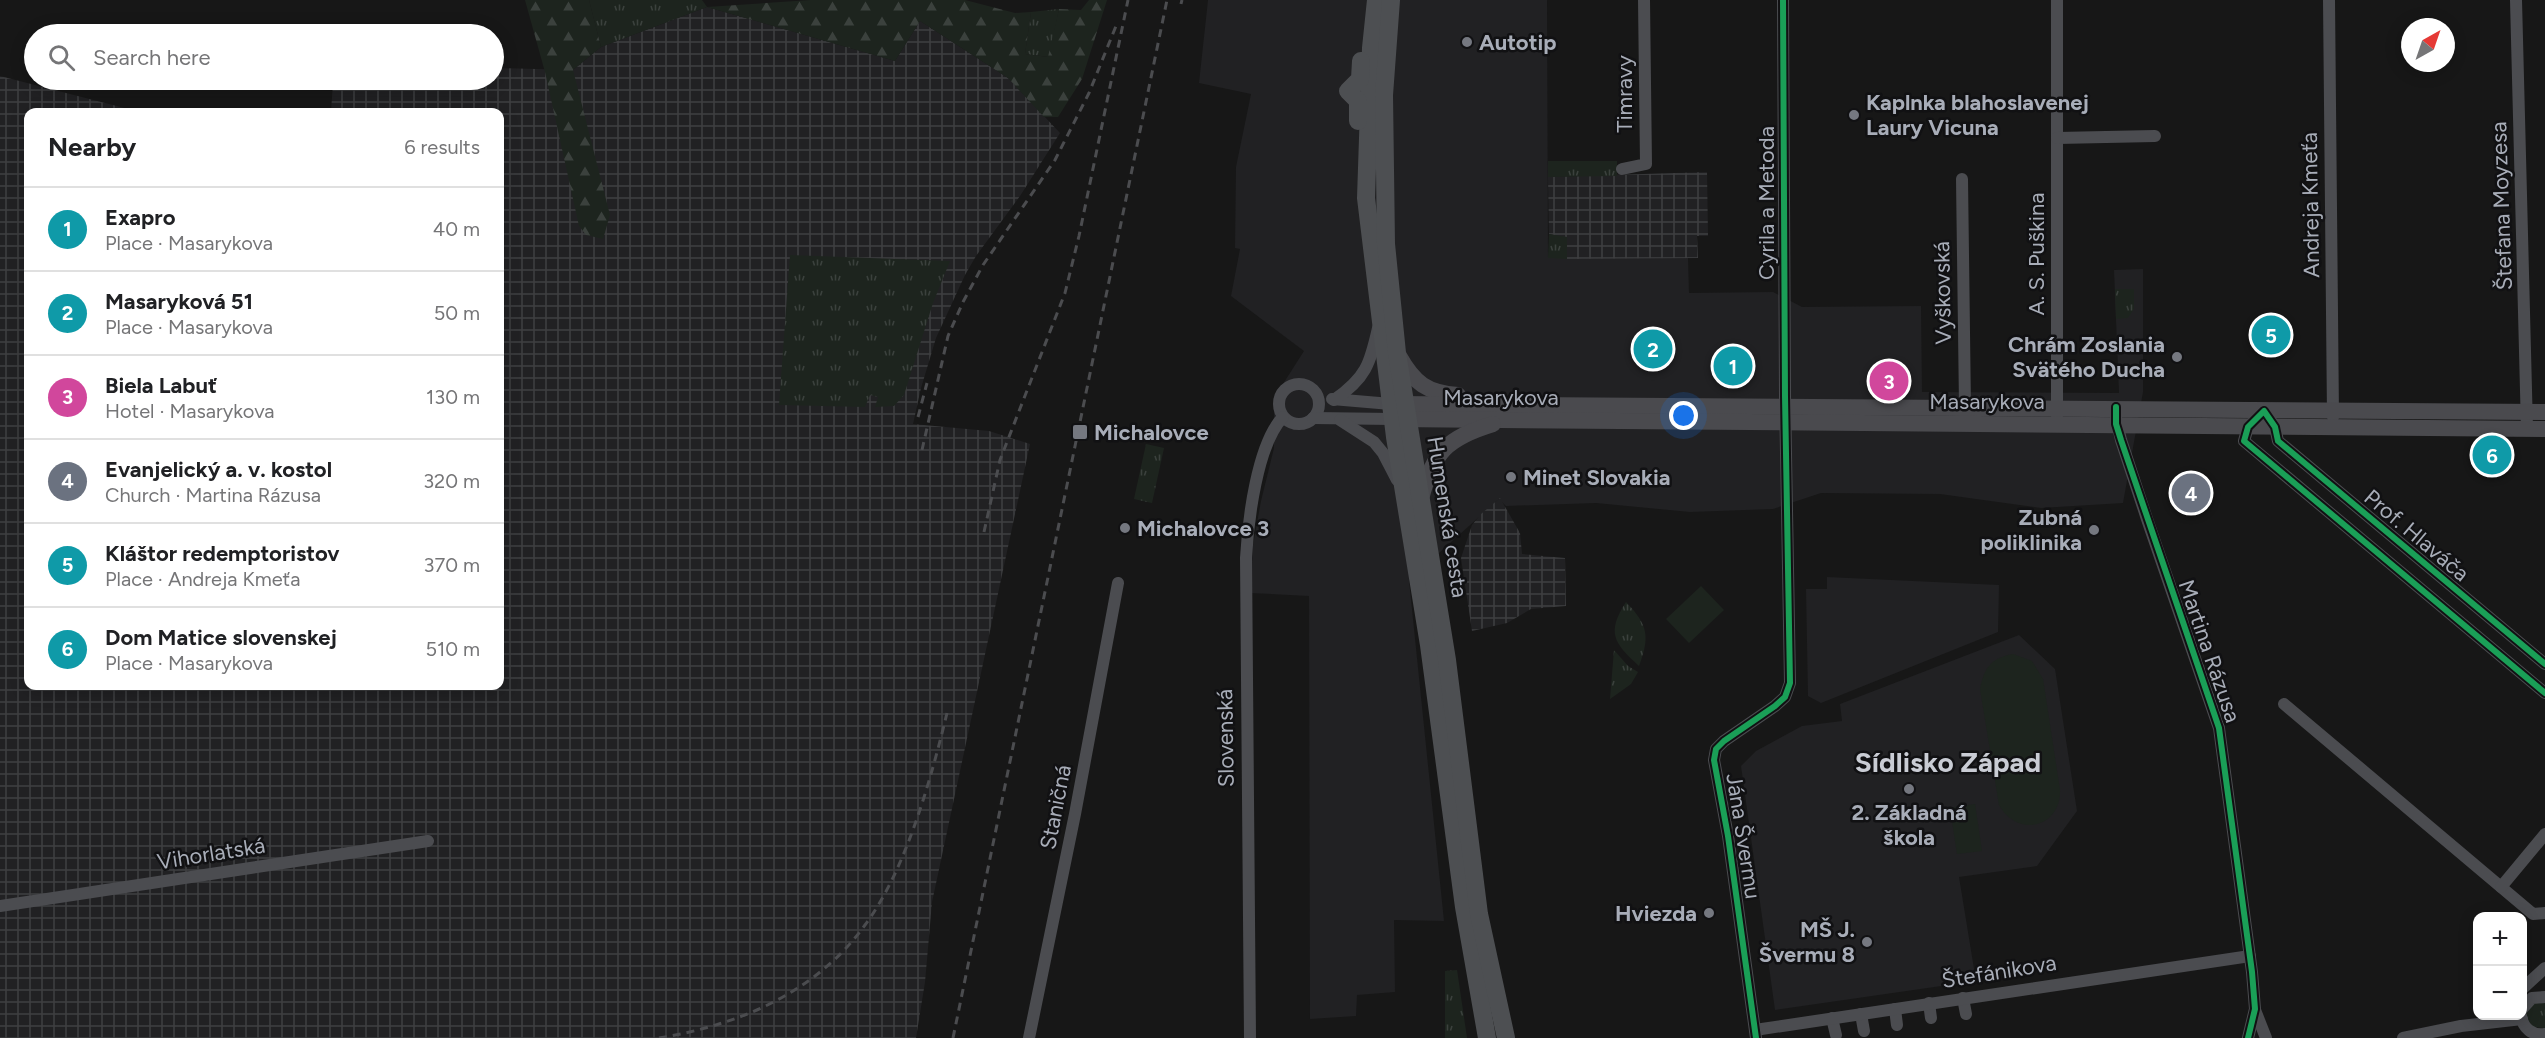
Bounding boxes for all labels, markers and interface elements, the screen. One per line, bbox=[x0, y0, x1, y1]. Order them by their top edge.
north arrow bbox=[2401, 18, 2455, 72]
search box bbox=[24, 24, 504, 90]
place label: Autotip bbox=[1479, 29, 1556, 56]
marker: Autotip bbox=[1460, 35, 1474, 49]
icon: search bbox=[45, 41, 78, 74]
text: Search here bbox=[93, 44, 211, 71]
street label: Timravy bbox=[1611, 55, 1638, 133]
place label: Kaplnka blahoslavenej Laury Vicuna bbox=[1866, 89, 2089, 141]
marker: Kaplnka blahoslavenej Laury Vicuna bbox=[1847, 108, 1861, 122]
street label: Štefana Moyzesa bbox=[2485, 121, 2518, 291]
street label: Cyrila a Metoda bbox=[1753, 126, 1780, 280]
text: Nearby bbox=[48, 131, 136, 163]
street label: Andreja Kmeťa bbox=[2296, 132, 2325, 278]
text: 6 results bbox=[404, 135, 480, 159]
street label: A. S. Puškina bbox=[2023, 193, 2050, 315]
text: Exapro bbox=[105, 204, 175, 231]
text: 1 bbox=[63, 217, 72, 241]
text: 40 m bbox=[433, 217, 480, 241]
text: Place · Masarykova bbox=[105, 231, 273, 255]
street label: Vyškovská bbox=[1928, 241, 1957, 345]
text: Masaryková 51 bbox=[105, 288, 253, 315]
text: 2 bbox=[62, 301, 73, 325]
text: 50 m bbox=[434, 301, 480, 325]
pin: 5 bbox=[2252, 312, 2290, 358]
text: Place · Masarykova bbox=[105, 315, 273, 339]
pin: 2 bbox=[1634, 326, 1672, 372]
place label: Chrám Zoslania Svätého Ducha bbox=[2008, 331, 2165, 383]
pin: 1 bbox=[1714, 344, 1752, 388]
marker: Chrám Zoslania Svätého Ducha bbox=[2170, 350, 2184, 364]
pin: 3 bbox=[1870, 358, 1908, 404]
text: Biela Labuť bbox=[105, 372, 217, 399]
street label: Masarykova bbox=[1443, 384, 1559, 411]
text: 3 bbox=[62, 385, 73, 409]
text: 130 m bbox=[426, 385, 480, 409]
street label: Masarykova bbox=[1929, 388, 2045, 415]
text: Hotel · Masarykova bbox=[105, 399, 275, 423]
your location bbox=[1669, 401, 1698, 430]
place label: Michalovce bbox=[1094, 419, 1209, 446]
marker: Michalovce bbox=[1071, 423, 1089, 441]
pin: 6 bbox=[2472, 432, 2512, 478]
street label: Humenská cesta bbox=[1421, 435, 1474, 600]
text: Evanjelický a. v. kostol bbox=[105, 456, 332, 483]
place label: Minet Slovakia bbox=[1523, 464, 1670, 491]
text: 4 bbox=[61, 469, 74, 493]
text: 320 m bbox=[423, 469, 480, 493]
marker: Minet Slovakia bbox=[1504, 470, 1518, 484]
pin: 4 bbox=[2172, 470, 2210, 516]
text: Church · Martina Rázusa bbox=[105, 483, 321, 507]
street label: Prof. Hlaváča bbox=[2359, 484, 2475, 587]
place label: Zubná poliklinika bbox=[1981, 504, 2082, 556]
place label: Michalovce 3 bbox=[1137, 515, 1269, 542]
marker: Michalovce 3 bbox=[1118, 521, 1132, 535]
marker: Zubná poliklinika bbox=[2087, 523, 2101, 537]
text: Kláštor redemptoristov bbox=[105, 540, 339, 567]
text: 5 bbox=[62, 553, 73, 577]
text: 370 m bbox=[424, 553, 480, 577]
text: Place · Andreja Kmeťa bbox=[105, 567, 300, 591]
street label: Martina Rázusa bbox=[2172, 576, 2247, 726]
text: Dom Matice slovenskej bbox=[105, 624, 337, 651]
text: 6 bbox=[62, 637, 73, 661]
text: 510 m bbox=[425, 637, 480, 661]
text: Place · Masarykova bbox=[105, 651, 273, 675]
street label: Slovenská bbox=[1211, 689, 1240, 787]
district label: Sídlisko Západ bbox=[1855, 745, 2041, 779]
street label: Staničná bbox=[1034, 762, 1077, 852]
street label: Jána Švermu bbox=[1720, 771, 1767, 901]
marker: 2. Základná škola bbox=[1902, 782, 1916, 796]
place label: 2. Základná škola bbox=[1851, 799, 1967, 851]
street label: Vihorlatská bbox=[155, 832, 267, 875]
place label: Hviezda bbox=[1615, 900, 1697, 927]
marker: Hviezda bbox=[1702, 906, 1716, 920]
map controls bbox=[2473, 912, 2527, 1020]
button: + bbox=[2473, 912, 2527, 966]
place label: MŠ J. Švermu 8 bbox=[1759, 916, 1855, 968]
marker: MŠ J. Švermu 8 bbox=[1860, 935, 1874, 949]
street label: Štefánikova bbox=[1940, 949, 2058, 994]
button: − bbox=[2473, 966, 2527, 1020]

